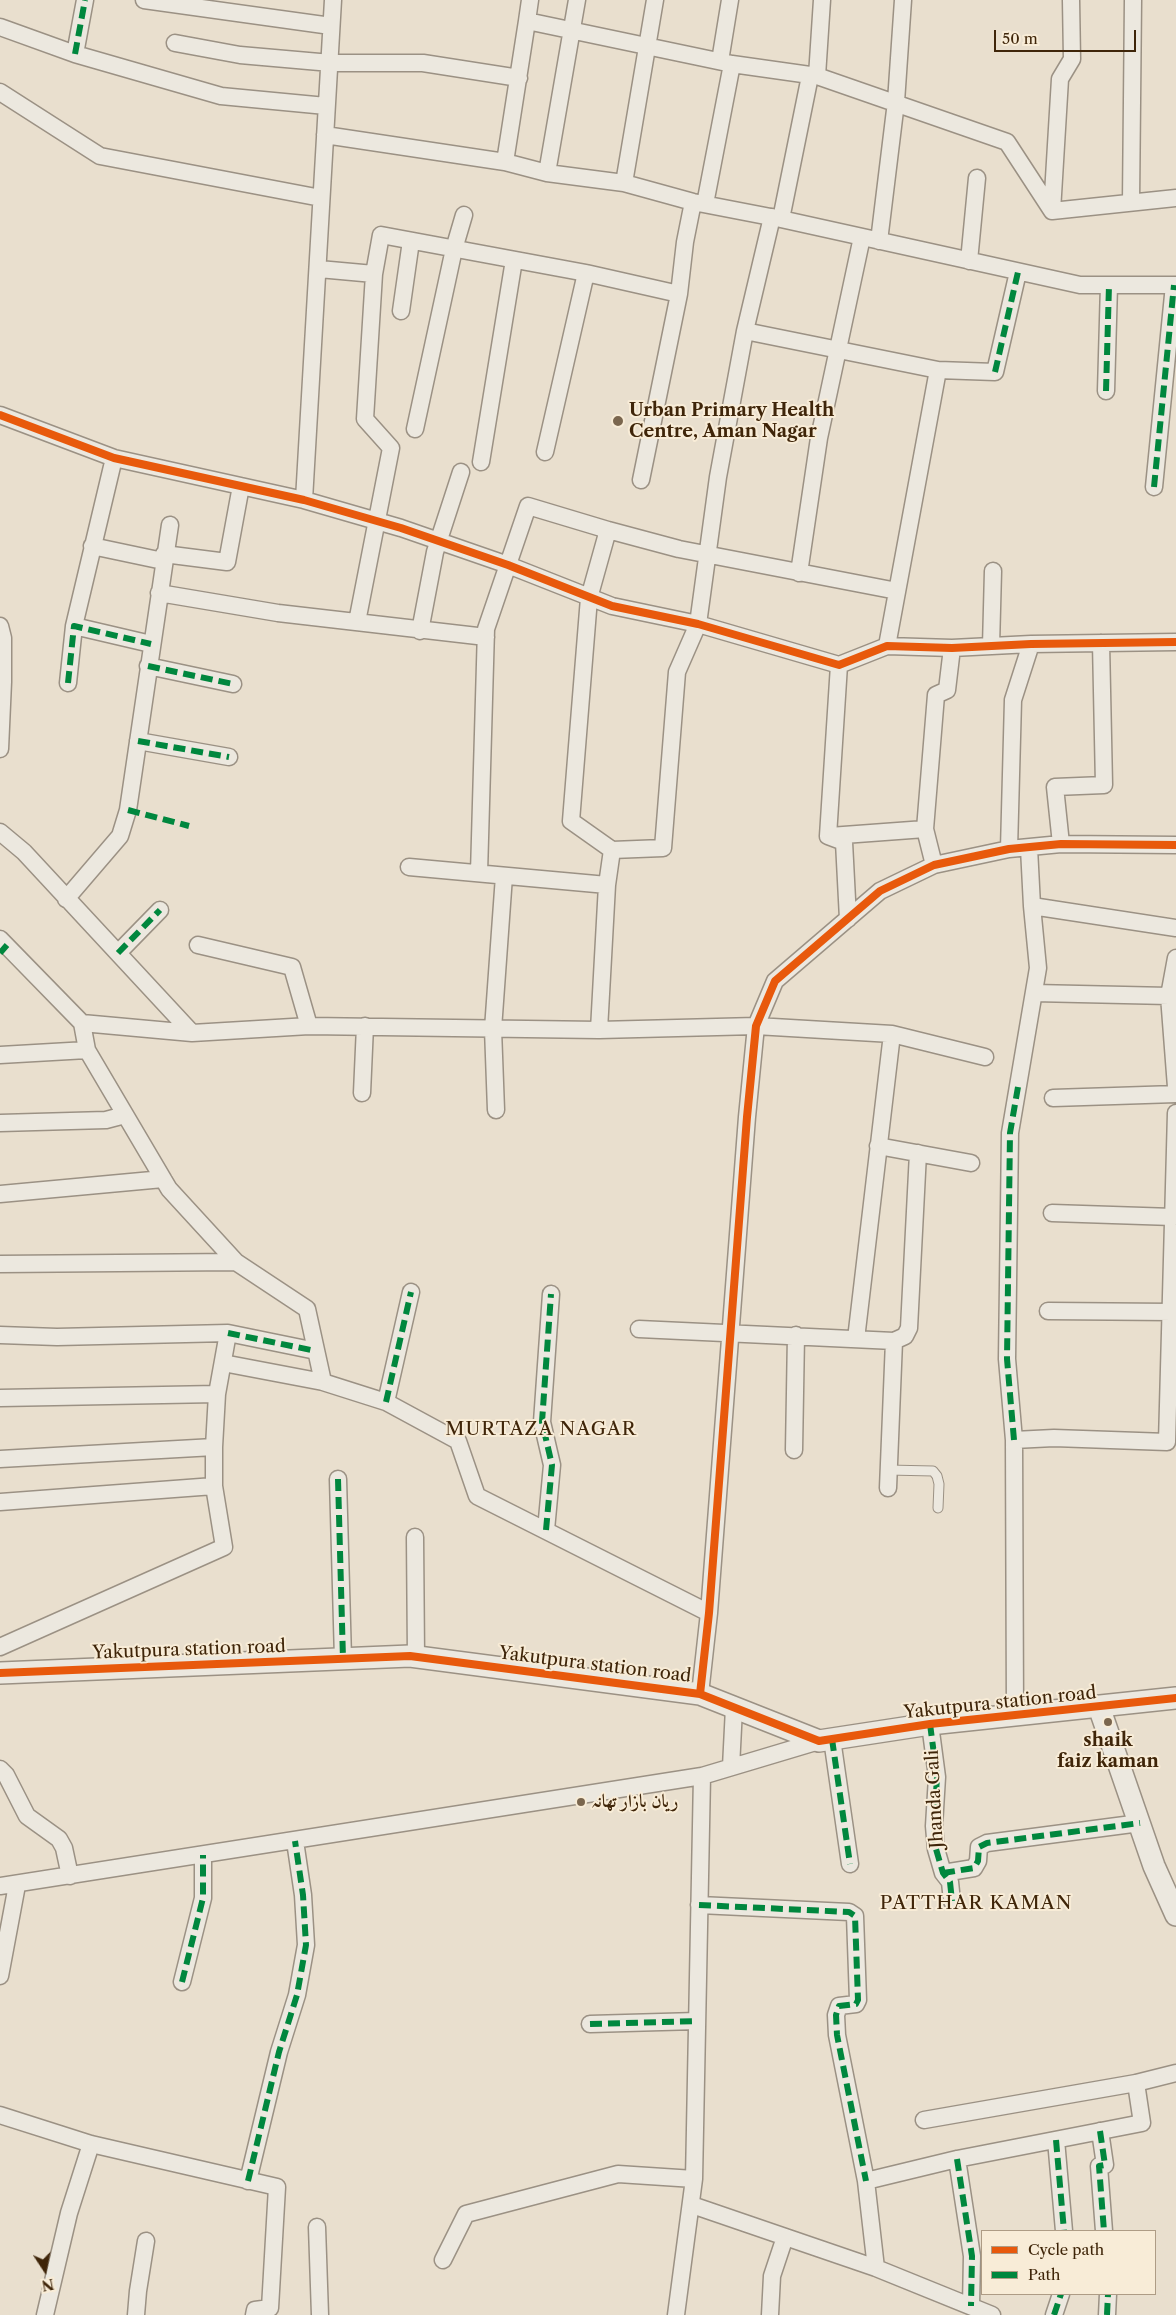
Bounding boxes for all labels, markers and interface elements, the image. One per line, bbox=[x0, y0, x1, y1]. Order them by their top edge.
scale bar bbox=[996, 20, 1138, 52]
text: 50 m bbox=[1002, 29, 1038, 48]
place label: Urban Primary Health Centre, Aman Nagar bbox=[629, 400, 834, 442]
marker: Urban Primary Health Centre, Aman Nagar bbox=[611, 414, 625, 428]
district label: MURTAZA NAGAR bbox=[444, 1419, 638, 1441]
street label: Yakutpura station road bbox=[92, 1636, 286, 1664]
street label: Yakutpura station road bbox=[498, 1642, 692, 1688]
street label: Yakutpura station road bbox=[903, 1682, 1097, 1724]
marker: shaik faiz kaman bbox=[1102, 1716, 1114, 1728]
place label: shaik faiz kaman bbox=[1057, 1730, 1159, 1772]
street label: Jhanda Gali bbox=[922, 1749, 948, 1849]
place label: ریان بازار تھانہ bbox=[591, 1791, 678, 1813]
marker: ریان بازار تھانہ bbox=[575, 1796, 587, 1808]
district label: PATTHAR KAMAN bbox=[878, 1893, 1074, 1915]
legend bbox=[981, 2230, 1156, 2295]
text: Cycle path bbox=[1028, 2240, 1104, 2259]
north arrow bbox=[20, 2245, 70, 2295]
text: Path bbox=[1028, 2265, 1060, 2284]
text: N bbox=[40, 2275, 56, 2295]

